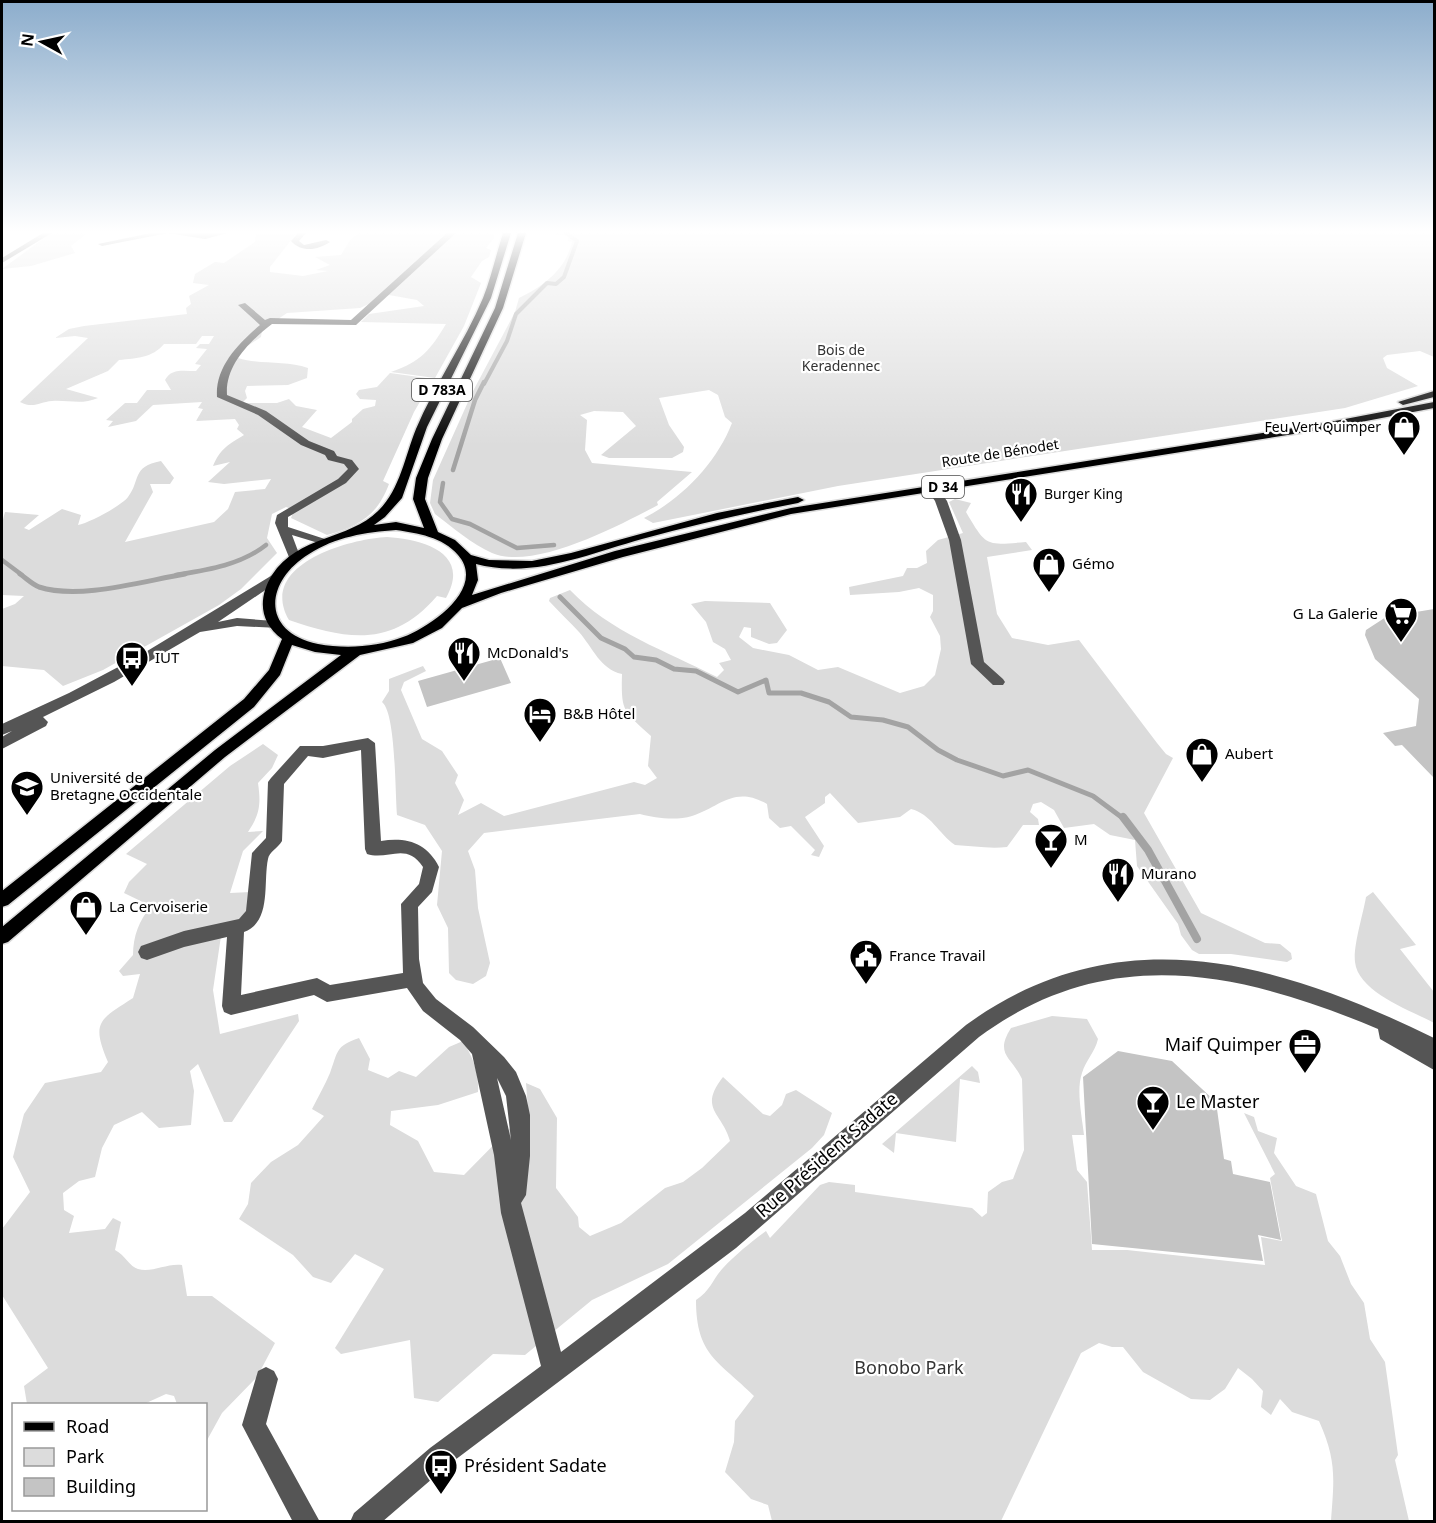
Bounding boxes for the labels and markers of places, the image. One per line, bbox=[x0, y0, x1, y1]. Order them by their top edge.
shop icon: Feu Vert Quimper bbox=[1386, 409, 1422, 456]
place label: Feu Vert Quimper bbox=[1264, 417, 1381, 436]
restaurant icon: Burger King bbox=[1003, 476, 1039, 523]
place label: Burger King bbox=[1044, 484, 1123, 503]
shop icon: Gémo bbox=[1031, 546, 1067, 593]
place label: Gémo bbox=[1072, 553, 1114, 573]
supermarket icon: G La Galerie bbox=[1383, 596, 1419, 643]
place label: G La Galerie bbox=[1293, 603, 1378, 623]
restaurant icon: McDonald's bbox=[446, 635, 482, 682]
bus stop icon: IUT bbox=[114, 640, 150, 687]
place label: McDonald's bbox=[487, 642, 569, 662]
place label: IUT bbox=[155, 647, 180, 667]
hotel icon: B&B Hôtel bbox=[522, 696, 558, 743]
place label: B&B Hôtel bbox=[563, 703, 635, 723]
shop icon: Aubert bbox=[1184, 736, 1220, 783]
place label: Aubert bbox=[1225, 743, 1274, 763]
place label: Université de Bretagne Occidentale bbox=[50, 767, 202, 804]
school or university icon: Université de Bretagne Occidentale bbox=[9, 769, 45, 816]
bar icon: M bbox=[1033, 822, 1069, 869]
place label: M bbox=[1074, 829, 1088, 849]
restaurant icon: Murano bbox=[1100, 856, 1136, 903]
place label: Murano bbox=[1141, 863, 1197, 883]
shop icon: La Cervoiserie bbox=[68, 889, 104, 936]
place label: La Cervoiserie bbox=[109, 896, 208, 916]
public building icon: France Travail bbox=[848, 938, 884, 985]
place label: France Travail bbox=[889, 945, 986, 965]
office icon: Maif Quimper bbox=[1287, 1027, 1323, 1074]
place label: Maif Quimper bbox=[1165, 1032, 1283, 1056]
bar icon: Le Master bbox=[1135, 1084, 1171, 1131]
place label: Le Master bbox=[1176, 1089, 1260, 1113]
bus stop icon: Président Sadate bbox=[423, 1448, 459, 1495]
place label: Président Sadate bbox=[464, 1453, 607, 1477]

